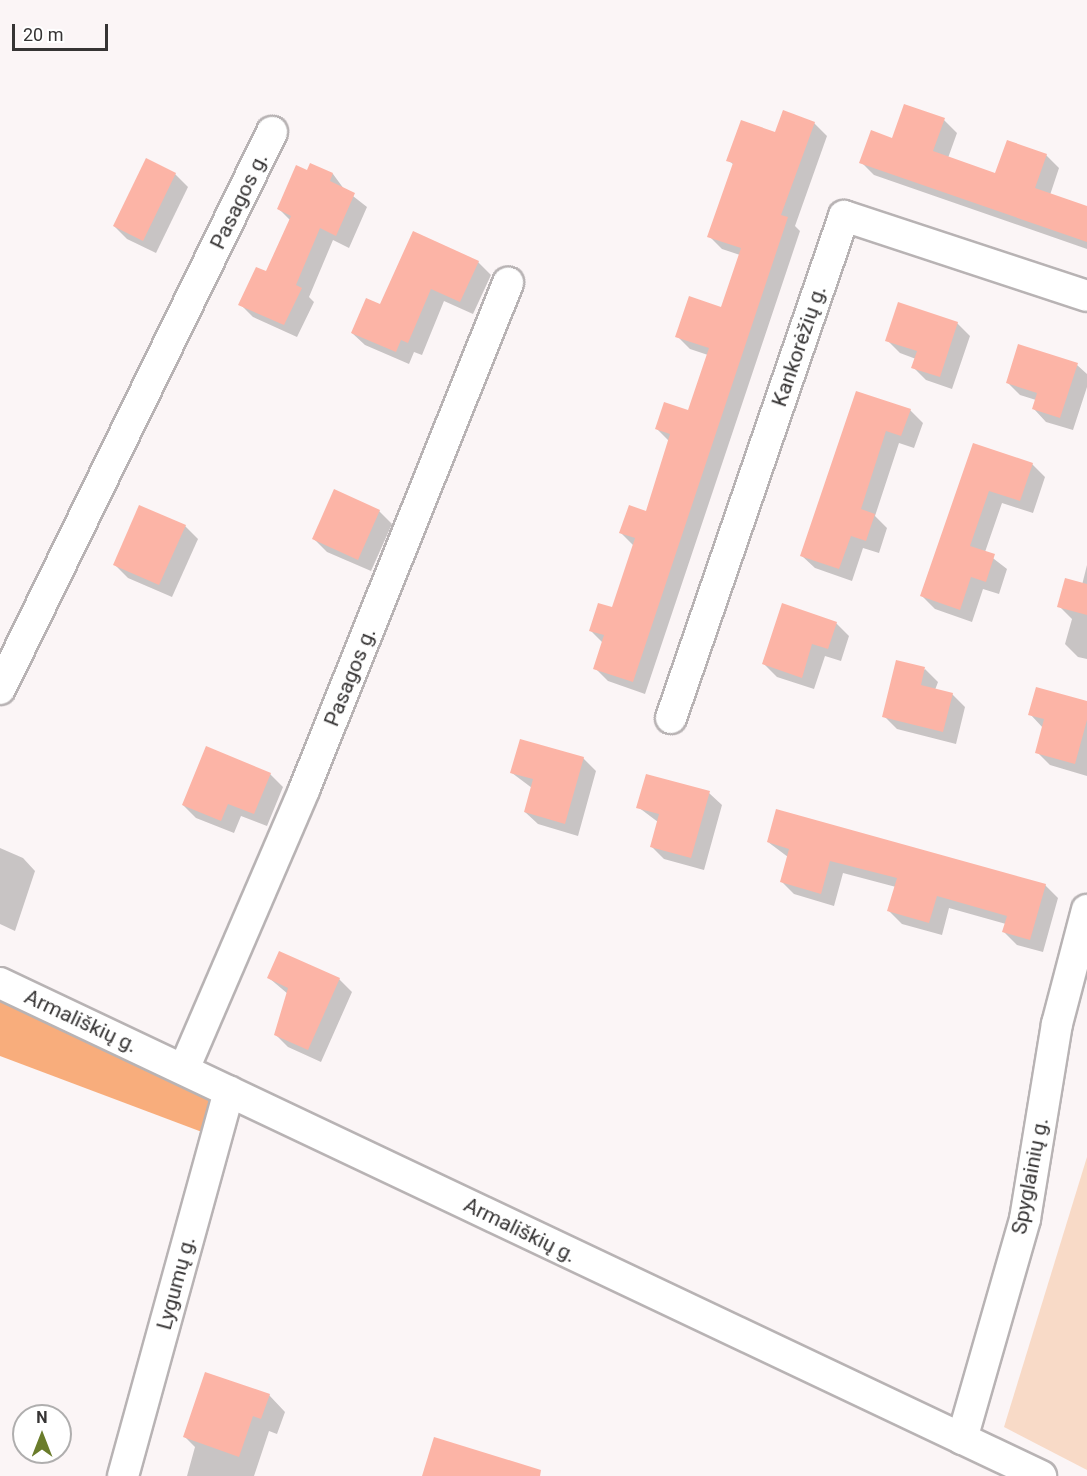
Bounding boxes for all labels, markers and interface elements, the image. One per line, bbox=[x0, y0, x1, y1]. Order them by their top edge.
scale bar bbox=[15, 12, 111, 50]
text: 20 m bbox=[23, 24, 63, 45]
street label: Pasagos g. bbox=[205, 149, 273, 253]
street label: Kankorėžių g. bbox=[766, 282, 832, 410]
street label: Pasagos g. bbox=[319, 624, 381, 730]
street label: Armališkių g. bbox=[21, 984, 141, 1058]
street label: Spyglainių g. bbox=[1006, 1116, 1054, 1236]
street label: Armališkių g. bbox=[460, 1192, 580, 1268]
street label: Lygumų g. bbox=[151, 1234, 201, 1332]
north arrow bbox=[12, 1404, 72, 1464]
text: N bbox=[36, 1408, 48, 1427]

